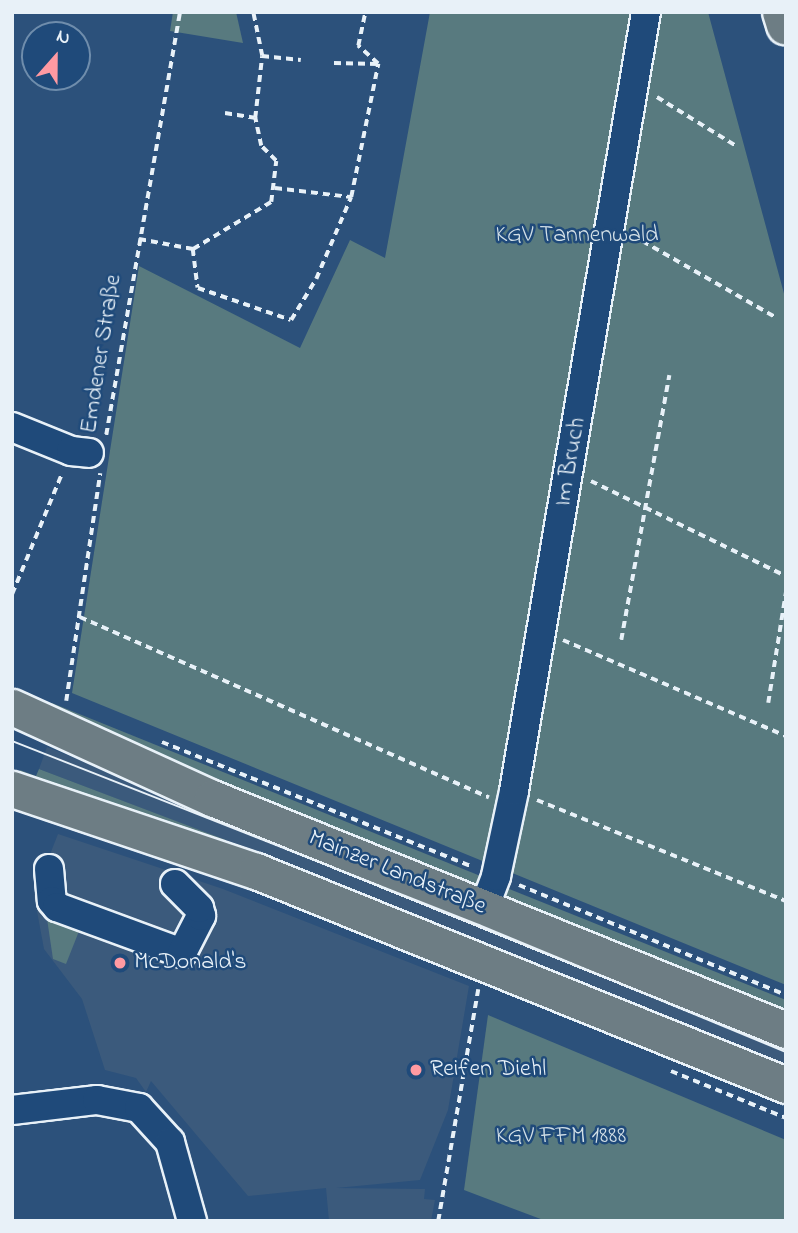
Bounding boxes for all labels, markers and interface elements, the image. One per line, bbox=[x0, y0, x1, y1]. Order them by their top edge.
north arrow bbox=[21, 21, 91, 91]
text: N bbox=[52, 23, 74, 53]
park label: KGV Tannenwald bbox=[495, 222, 659, 250]
street label: Emdener Straße bbox=[75, 272, 129, 436]
street label: Im Bruch bbox=[549, 415, 593, 509]
street label: Mainzer Landstraße bbox=[304, 824, 490, 922]
place label: McDonald's bbox=[134, 949, 246, 977]
marker: McDonald's bbox=[112, 955, 128, 971]
place label: Reifen Diehl bbox=[430, 1056, 546, 1084]
marker: Reifen Diehl bbox=[408, 1062, 424, 1078]
park label: KGV FFM 1888 bbox=[496, 1123, 626, 1151]

